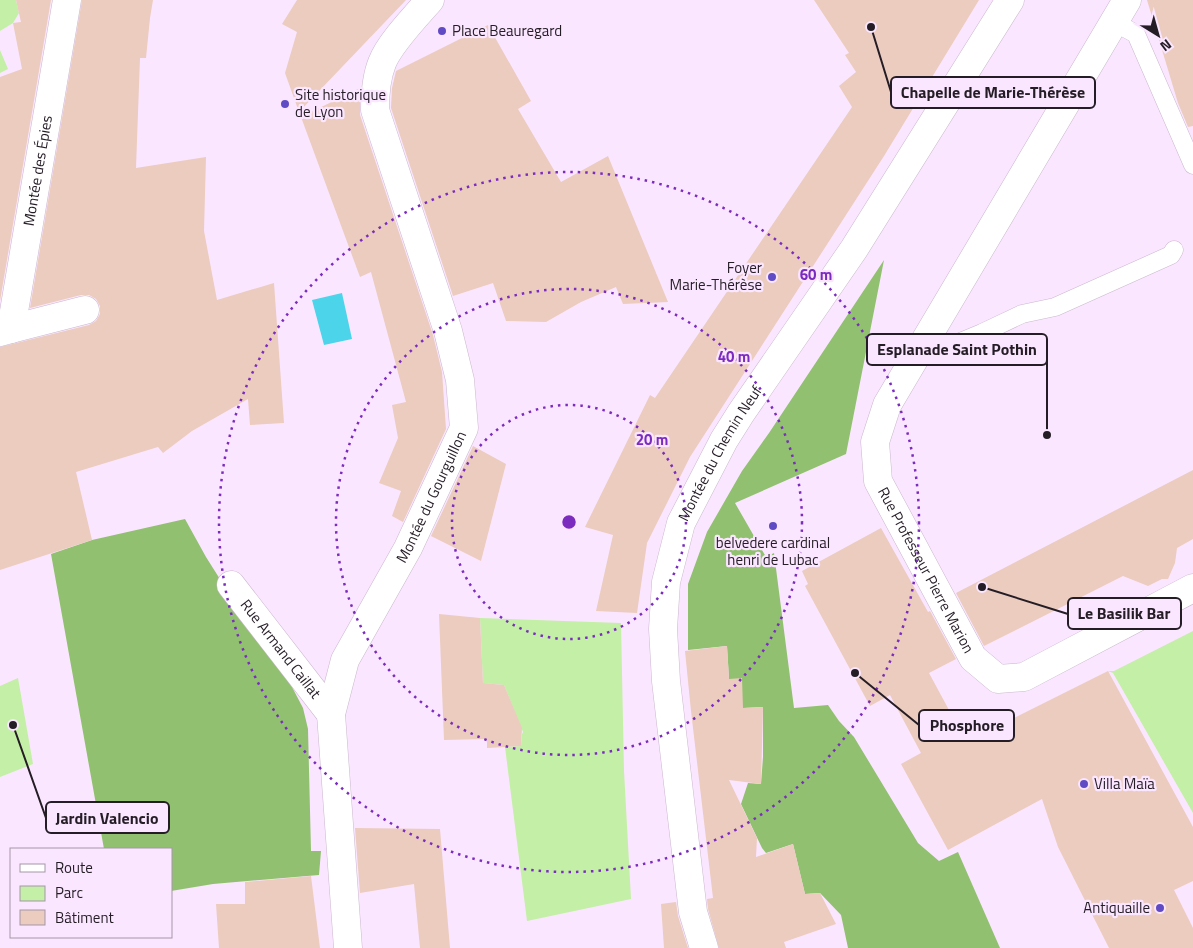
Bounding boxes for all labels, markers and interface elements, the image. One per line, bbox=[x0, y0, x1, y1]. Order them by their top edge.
north arrow bbox=[1133, 10, 1183, 60]
place label: Place Beauregard bbox=[452, 19, 562, 42]
marker: Place Beauregard bbox=[436, 25, 448, 37]
text: N bbox=[1156, 34, 1176, 57]
callout: Chapelle de Marie-Thérèse bbox=[891, 77, 1095, 108]
text: Chapelle de Marie-Thérèse bbox=[901, 80, 1085, 104]
place label: Site historique de Lyon bbox=[295, 83, 386, 123]
marker: Site historique de Lyon bbox=[279, 98, 291, 110]
street label: Montée des Épies bbox=[17, 113, 58, 228]
place label: Foyer Marie-Thérèse bbox=[670, 256, 762, 296]
text: 60 m bbox=[800, 263, 832, 286]
marker: Foyer Marie-Thérèse bbox=[766, 271, 778, 283]
callout: Esplanade Saint Pothin bbox=[867, 334, 1047, 365]
text: Esplanade Saint Pothin bbox=[877, 337, 1037, 361]
text: 40 m bbox=[718, 345, 750, 368]
street label: Montée du Chemin Neuf bbox=[672, 381, 768, 525]
street label: Montée du Gourguillon bbox=[390, 427, 472, 567]
text: 20 m bbox=[636, 428, 668, 451]
street label: Rue Professeur Pierre Marion bbox=[872, 483, 980, 657]
centre of rings bbox=[560, 513, 578, 531]
marker: belvedere cardinal henri de Lubac bbox=[767, 520, 779, 532]
place label: belvedere cardinal henri de Lubac bbox=[716, 531, 830, 571]
street label: Rue Armand Caillat bbox=[235, 594, 327, 704]
callout: Le Basilik Bar bbox=[1068, 598, 1181, 629]
text: Le Basilik Bar bbox=[1078, 601, 1170, 625]
callout: Phosphore bbox=[919, 710, 1014, 741]
text: Phosphore bbox=[930, 713, 1004, 737]
place label: Villa Maïa bbox=[1094, 772, 1155, 795]
marker: Villa Maïa bbox=[1078, 778, 1090, 790]
callout: Jardin Valencio bbox=[46, 802, 169, 833]
text: Jardin Valencio bbox=[56, 806, 158, 830]
legend bbox=[10, 848, 172, 938]
text: Route bbox=[55, 856, 93, 879]
text: Parc bbox=[55, 881, 83, 904]
place label: Antiquaille bbox=[1083, 896, 1150, 919]
marker: Antiquaille bbox=[1154, 902, 1166, 914]
text: Bâtiment bbox=[55, 906, 114, 929]

